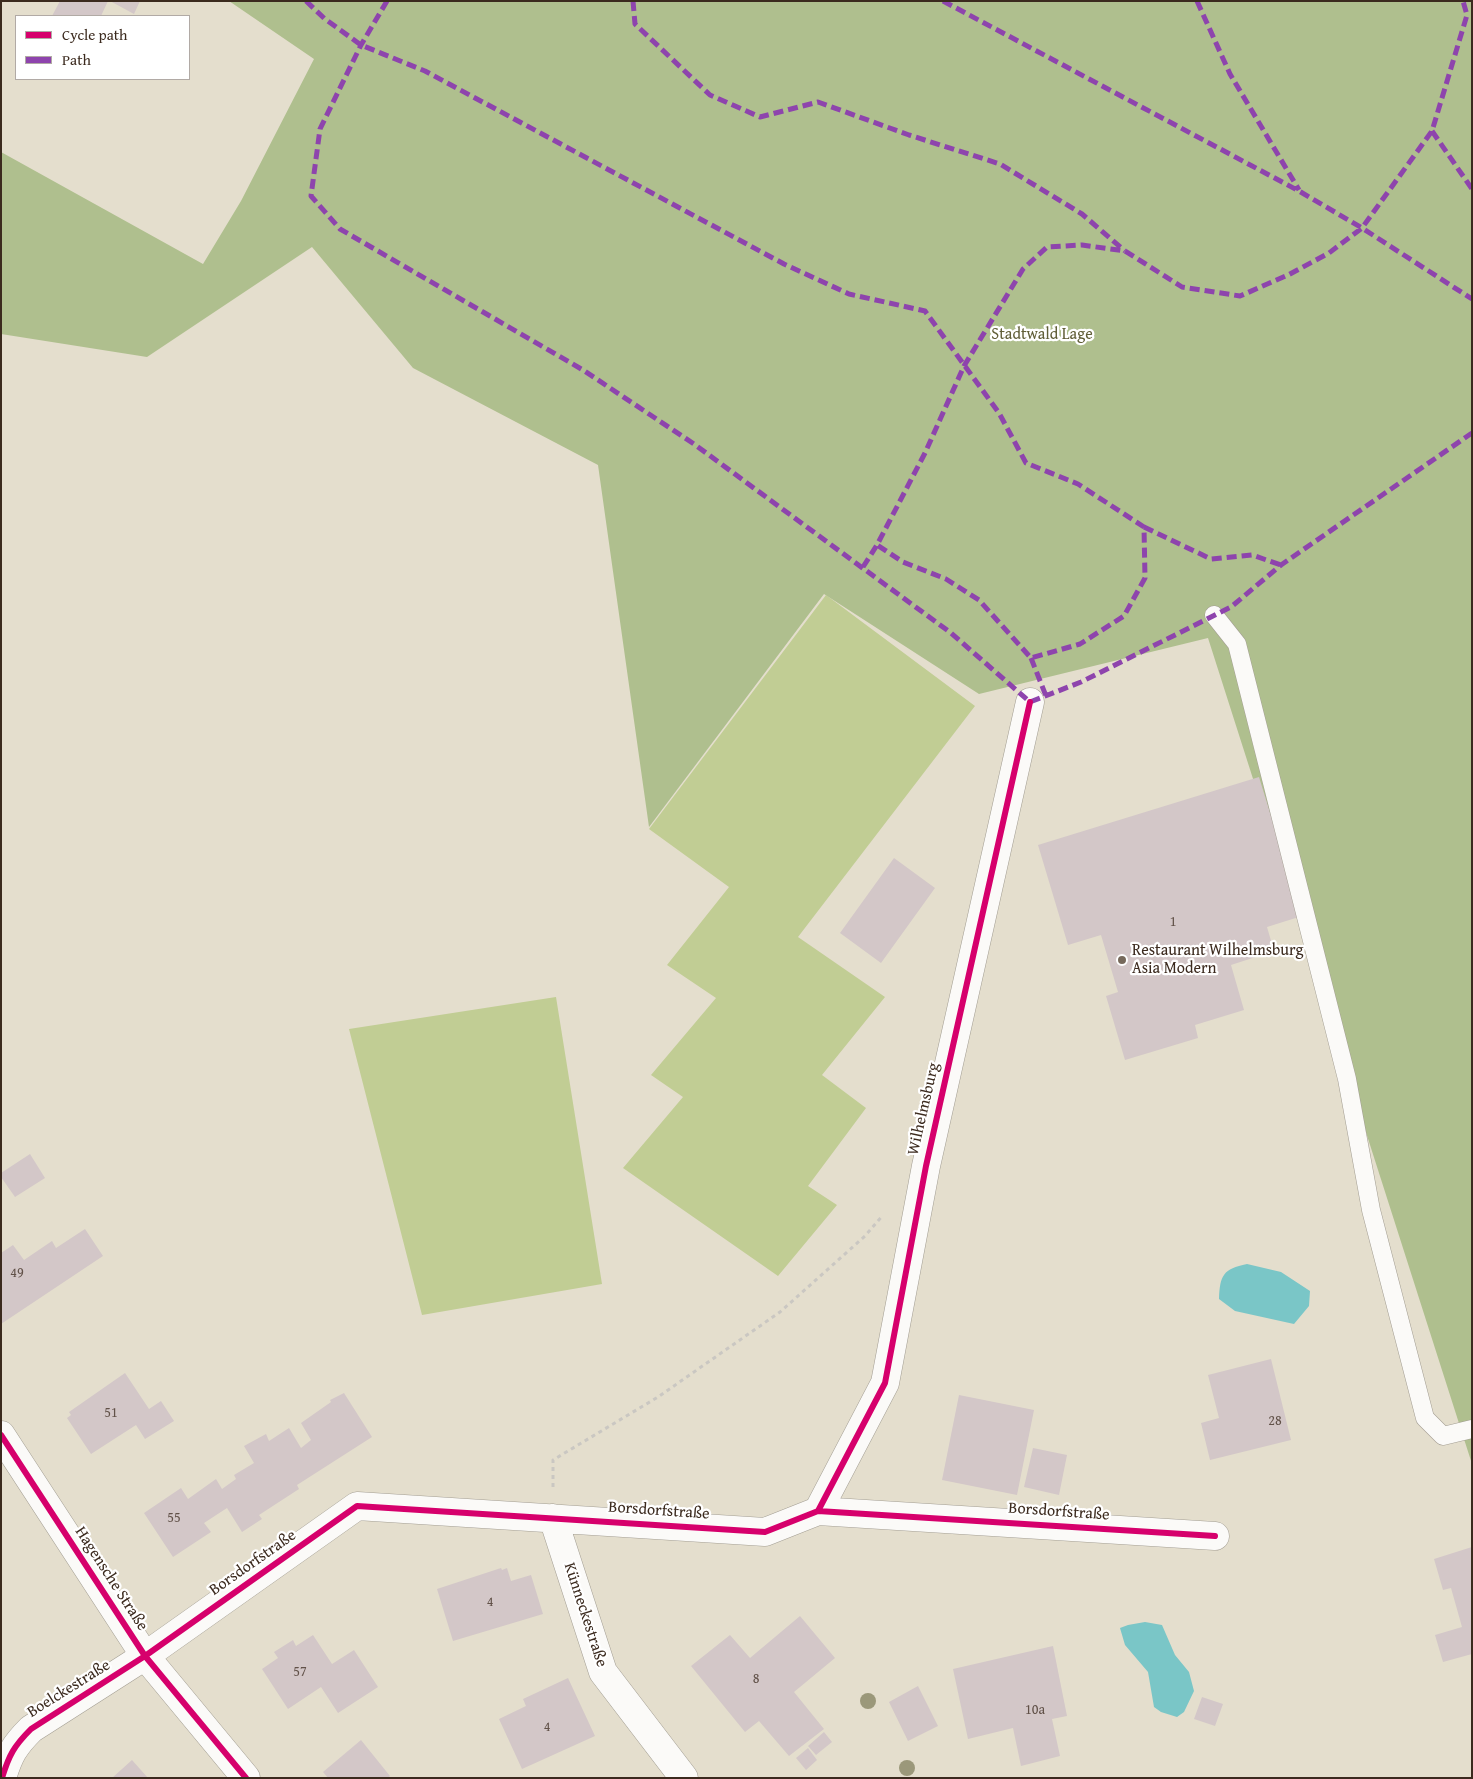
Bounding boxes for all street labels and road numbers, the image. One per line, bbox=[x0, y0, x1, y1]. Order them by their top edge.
street label: Wilhelmsburg bbox=[904, 1061, 944, 1157]
street label: Borsdorfstraße bbox=[608, 1498, 710, 1524]
street label: Borsdorfstraße bbox=[1008, 1499, 1110, 1525]
street label: Hagensche Straße bbox=[70, 1523, 152, 1635]
street label: Borsdorfstraße bbox=[206, 1526, 300, 1600]
street label: Künneckestraße bbox=[559, 1560, 611, 1670]
street label: Boelckestraße bbox=[24, 1656, 114, 1722]

